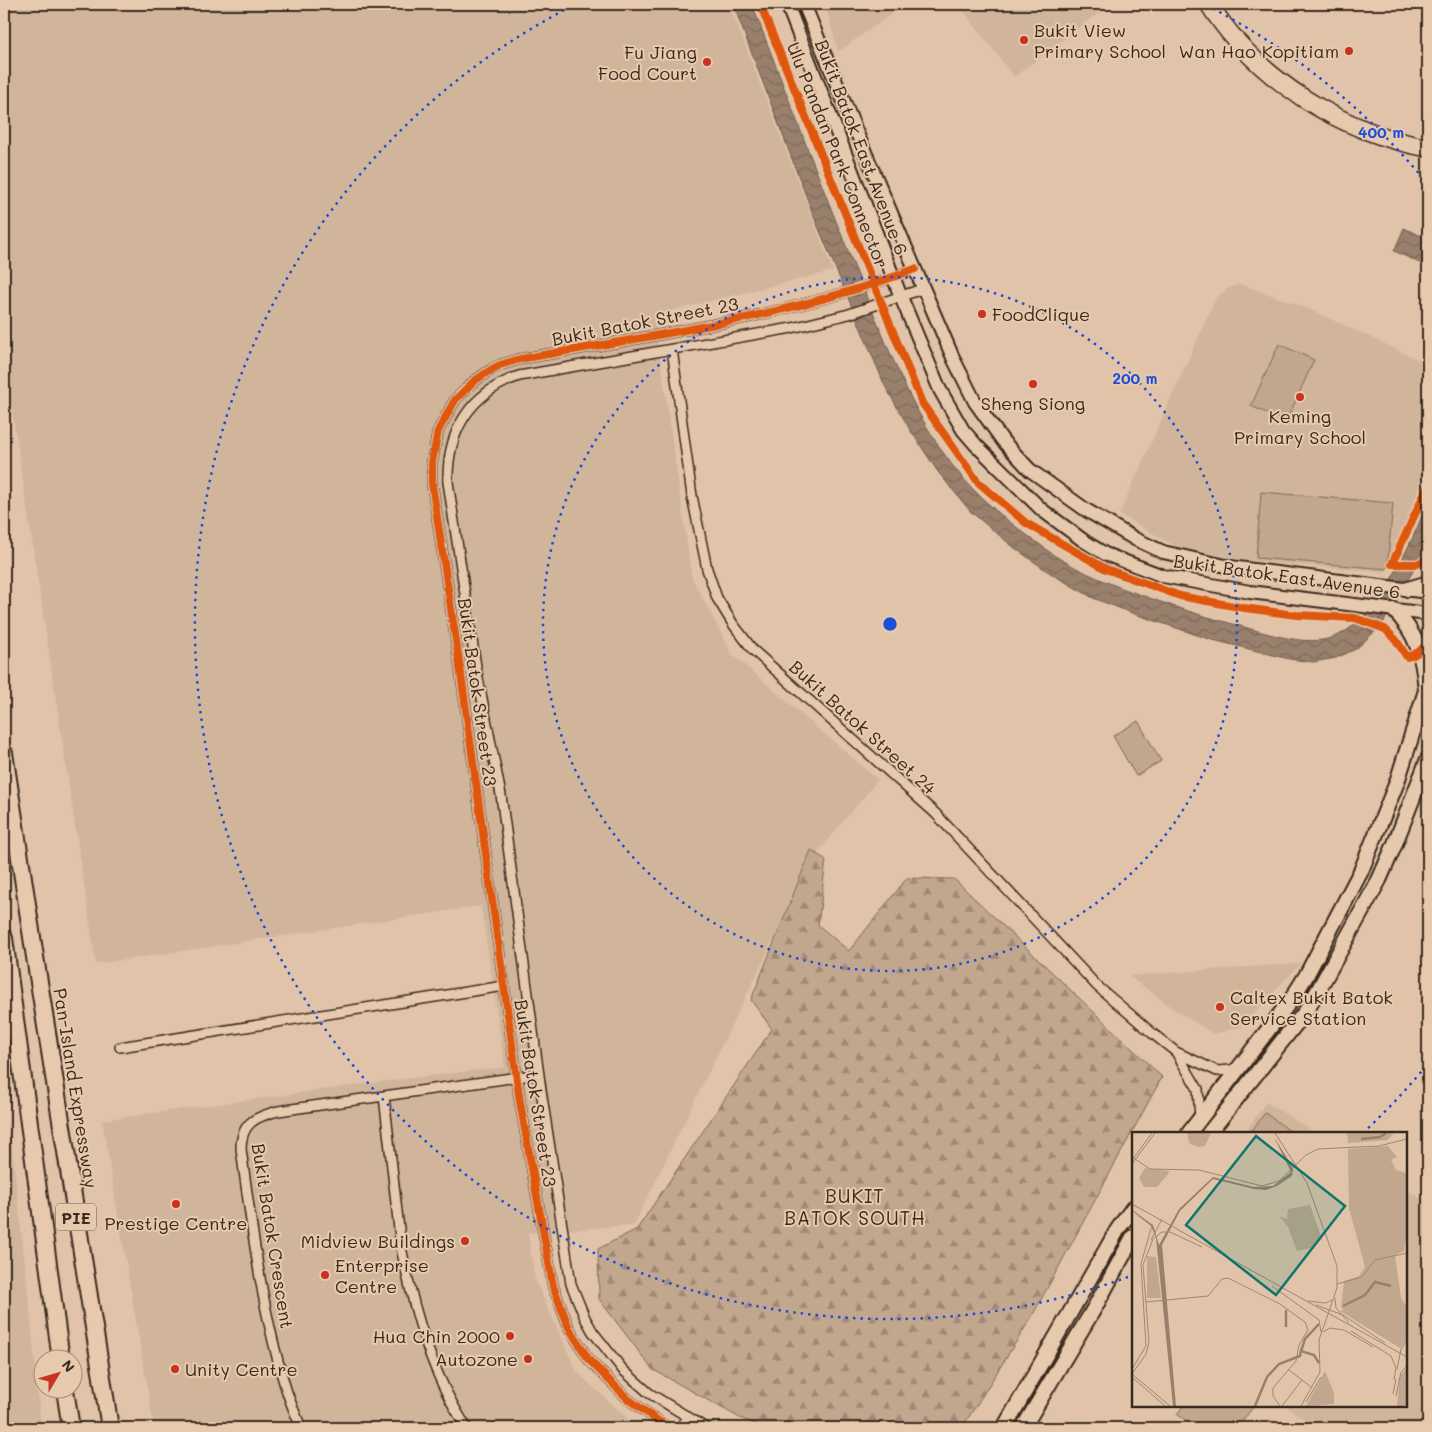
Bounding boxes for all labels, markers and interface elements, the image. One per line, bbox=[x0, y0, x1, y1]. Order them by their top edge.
place label: Bukit View Primary School bbox=[1034, 18, 1166, 63]
marker: Bukit View Primary School bbox=[1018, 34, 1030, 46]
street label: Bukit Batok East Avenue 6 bbox=[810, 36, 914, 258]
street label: Ulu Pandan Park Connector bbox=[782, 38, 894, 272]
place label: Wan Hao Kopitiam bbox=[1179, 39, 1339, 63]
place label: Fu Jiang Food Court bbox=[598, 40, 697, 85]
marker: Wan Hao Kopitiam bbox=[1343, 45, 1355, 57]
marker: Fu Jiang Food Court bbox=[701, 56, 713, 68]
text: 400 m bbox=[1358, 122, 1404, 142]
street label: Bukit Batok Street 23 bbox=[550, 291, 740, 351]
place label: FoodClique bbox=[992, 302, 1090, 326]
marker: FoodClique bbox=[976, 308, 988, 320]
text: 200 m bbox=[1113, 368, 1158, 388]
marker: Sheng Siong bbox=[1027, 378, 1039, 390]
place label: Sheng Siong bbox=[981, 391, 1085, 415]
marker: Keming Primary School bbox=[1294, 391, 1306, 403]
place label: Keming Primary School bbox=[1234, 404, 1366, 449]
street label: Bukit Batok East Avenue 6 bbox=[1172, 548, 1402, 604]
street label: Bukit Batok Street 23 bbox=[453, 596, 503, 788]
centre of rings bbox=[881, 615, 899, 633]
street label: Bukit Batok Street 24 bbox=[784, 655, 942, 800]
place label: Caltex Bukit Batok Service Station bbox=[1230, 985, 1393, 1030]
street label: Pan-Island Expressway bbox=[48, 986, 104, 1190]
street label: Bukit Batok Street 23 bbox=[509, 997, 563, 1189]
marker: Caltex Bukit Batok Service Station bbox=[1214, 1001, 1226, 1013]
inset map bbox=[1132, 1132, 1407, 1407]
street label: Bukit Batok Crescent bbox=[246, 1142, 300, 1330]
district label: BUKIT BATOK SOUTH bbox=[784, 1183, 926, 1230]
marker: Prestige Centre bbox=[170, 1198, 182, 1210]
road number: PIE bbox=[56, 1204, 96, 1230]
place label: Prestige Centre bbox=[105, 1211, 247, 1235]
place label: Midview Buildings bbox=[301, 1229, 455, 1253]
marker: Midview Buildings bbox=[459, 1235, 471, 1247]
place label: Enterprise Centre bbox=[335, 1253, 429, 1298]
marker: Enterprise Centre bbox=[319, 1269, 331, 1281]
place label: Hua Chin 2000 bbox=[373, 1324, 500, 1348]
marker: Hua Chin 2000 bbox=[504, 1330, 516, 1342]
place label: Autozone bbox=[435, 1347, 518, 1371]
north arrow bbox=[32, 1350, 82, 1400]
marker: Autozone bbox=[522, 1353, 534, 1365]
text: N bbox=[58, 1356, 79, 1376]
place label: Unity Centre bbox=[185, 1357, 298, 1381]
marker: Unity Centre bbox=[169, 1363, 181, 1375]

